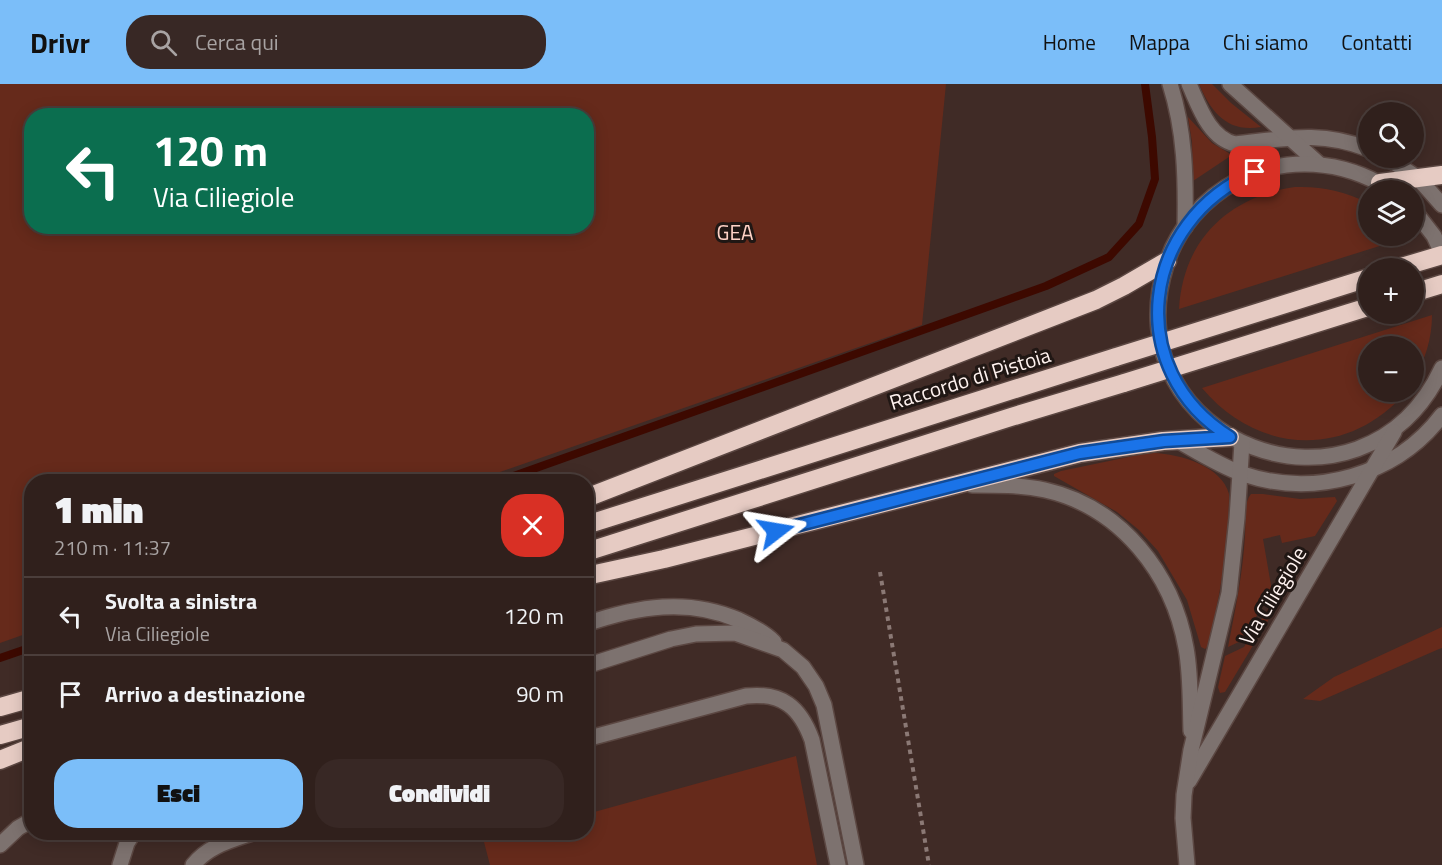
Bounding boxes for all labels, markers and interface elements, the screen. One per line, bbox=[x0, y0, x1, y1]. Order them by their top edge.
search box bbox=[126, 15, 546, 69]
text: Drivr bbox=[30, 21, 90, 64]
text: Cerca qui bbox=[195, 25, 279, 59]
icon: search bbox=[147, 26, 180, 59]
text: Home bbox=[1043, 26, 1096, 58]
text: Mappa bbox=[1129, 26, 1190, 58]
text: Chi siamo bbox=[1223, 26, 1308, 58]
text: Contatti bbox=[1341, 26, 1412, 58]
map controls bbox=[1358, 102, 1424, 402]
button: search bbox=[1358, 102, 1424, 168]
text: 120 m bbox=[153, 118, 268, 182]
icon: left bbox=[54, 132, 132, 210]
pin bbox=[1229, 146, 1280, 197]
icon: arrive bbox=[1238, 155, 1271, 188]
text: Via Ciliegiole bbox=[153, 176, 294, 217]
button: layers bbox=[1358, 180, 1424, 246]
park label: GEA bbox=[716, 216, 754, 248]
button: + bbox=[1358, 258, 1424, 324]
button: − bbox=[1358, 336, 1424, 402]
street label: Raccordo di Pistoia bbox=[885, 338, 1055, 418]
text: 1 min bbox=[54, 482, 143, 537]
button: close bbox=[501, 494, 564, 557]
position arrow bbox=[744, 499, 808, 563]
text: 210 m · 11:37 bbox=[54, 532, 171, 563]
street label: Via Ciliegiole bbox=[1230, 540, 1314, 651]
text: Svolta a sinistra bbox=[105, 584, 257, 618]
text: 120 m bbox=[504, 599, 564, 633]
icon: left bbox=[54, 600, 87, 633]
text: Via Ciliegiole bbox=[105, 618, 210, 649]
text: Arrivo a destinazione bbox=[105, 677, 305, 711]
text: 90 m bbox=[516, 677, 564, 711]
icon: arrive bbox=[54, 678, 87, 711]
button: Esci bbox=[54, 759, 303, 828]
button: Condividi bbox=[315, 759, 564, 828]

